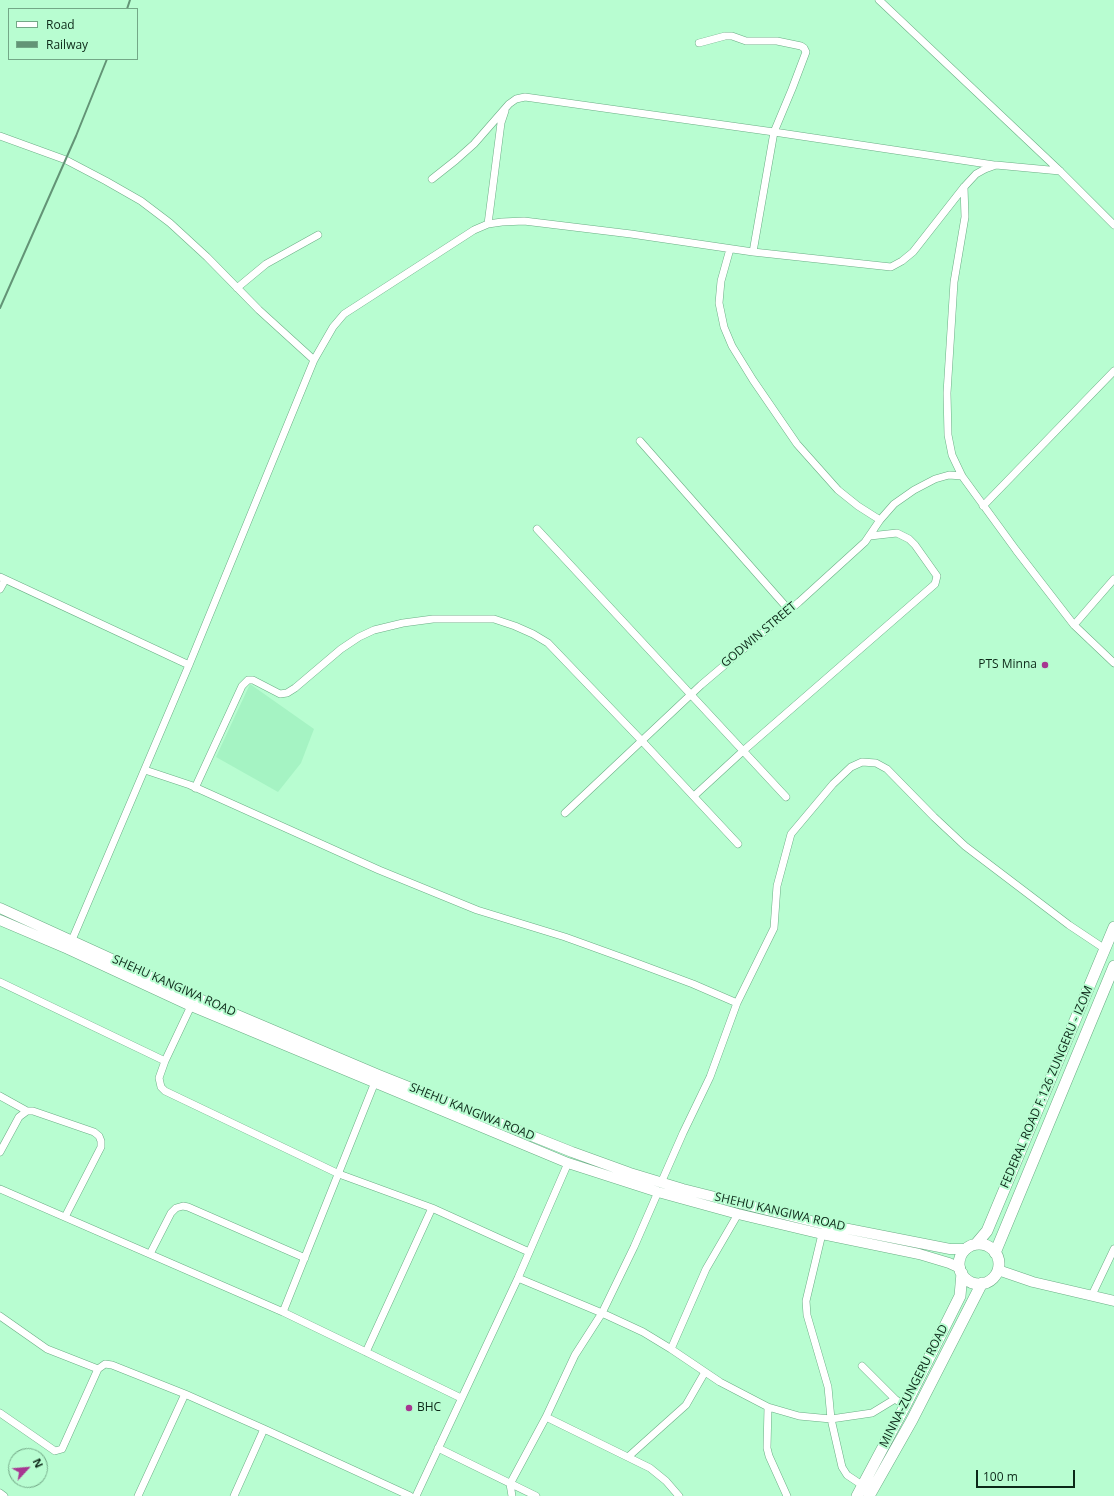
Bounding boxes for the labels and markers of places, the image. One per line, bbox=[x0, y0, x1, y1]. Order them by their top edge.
place label: PTS Minna bbox=[978, 658, 1037, 672]
marker: PTS Minna bbox=[1040, 660, 1050, 670]
place label: BHC bbox=[417, 1401, 441, 1415]
marker: BHC bbox=[404, 1403, 414, 1413]

